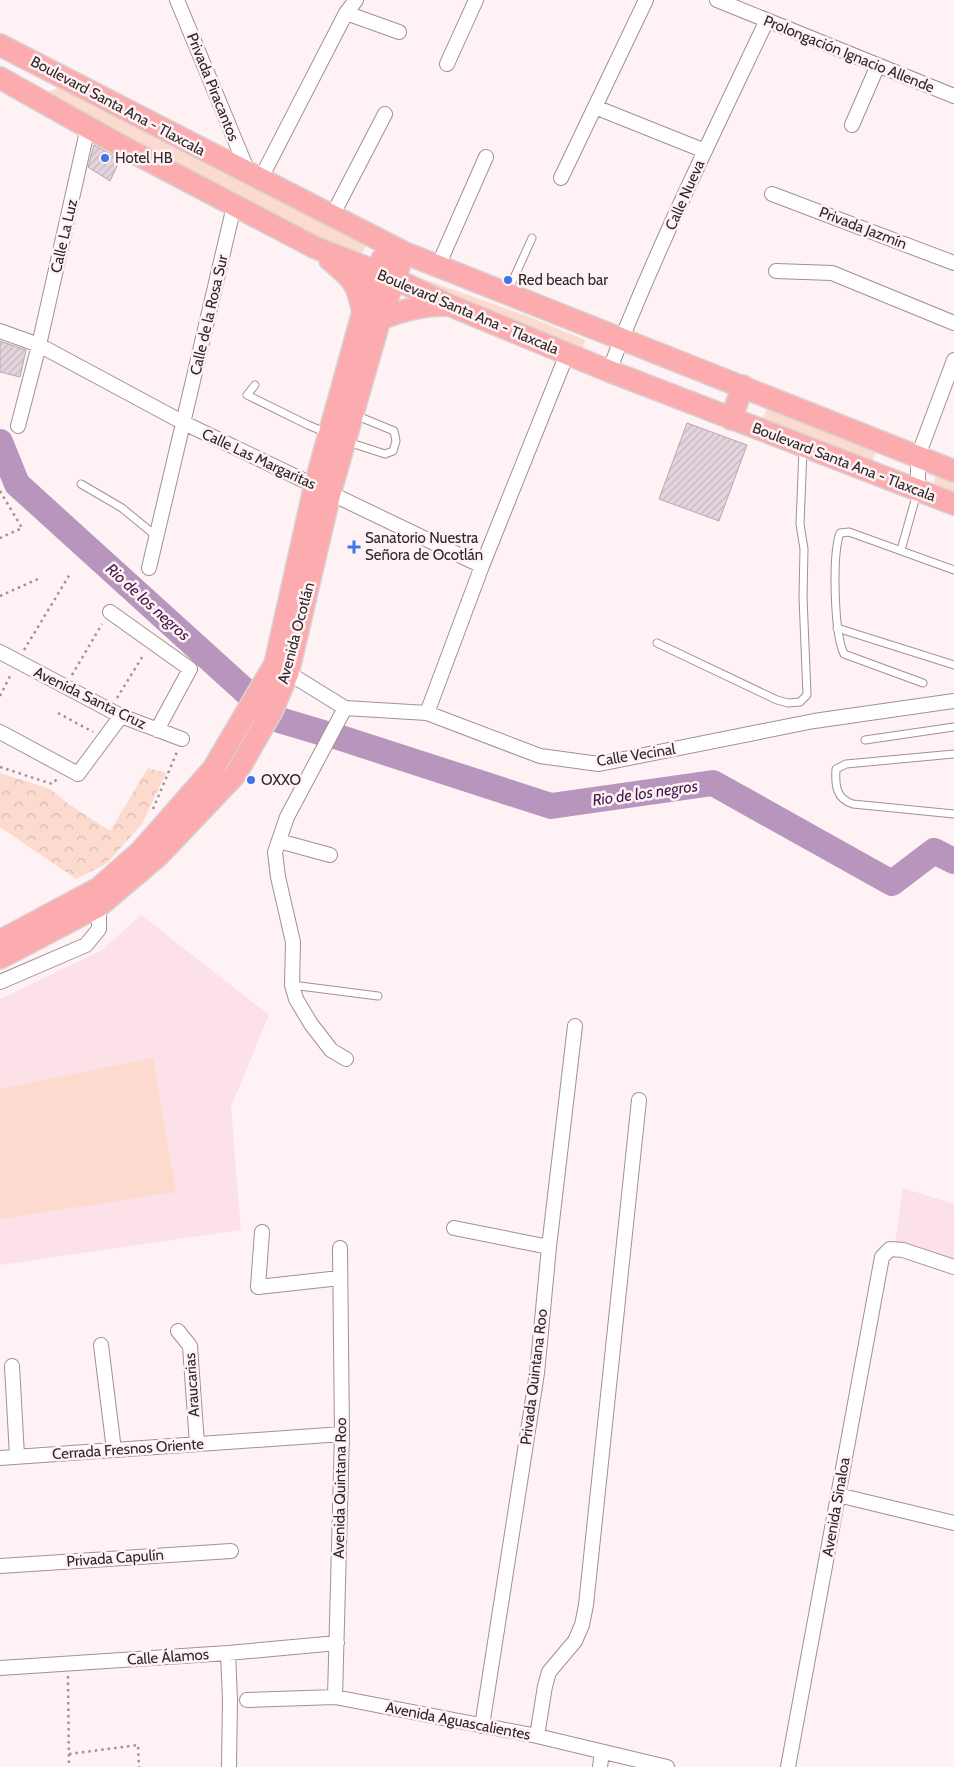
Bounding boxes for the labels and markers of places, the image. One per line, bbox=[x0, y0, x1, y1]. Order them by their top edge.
place label: Hotel HB bbox=[115, 149, 173, 167]
marker: Hotel HB bbox=[99, 152, 111, 164]
place label: Red beach bar bbox=[518, 271, 608, 289]
marker: Red beach bar bbox=[502, 274, 514, 286]
place label: Sanatorio Nuestra Señora de Ocotlán bbox=[365, 529, 483, 564]
marker: Sanatorio Nuestra Señora de Ocotlán bbox=[347, 540, 361, 554]
place label: OXXO bbox=[261, 771, 301, 789]
marker: OXXO bbox=[245, 774, 257, 786]

